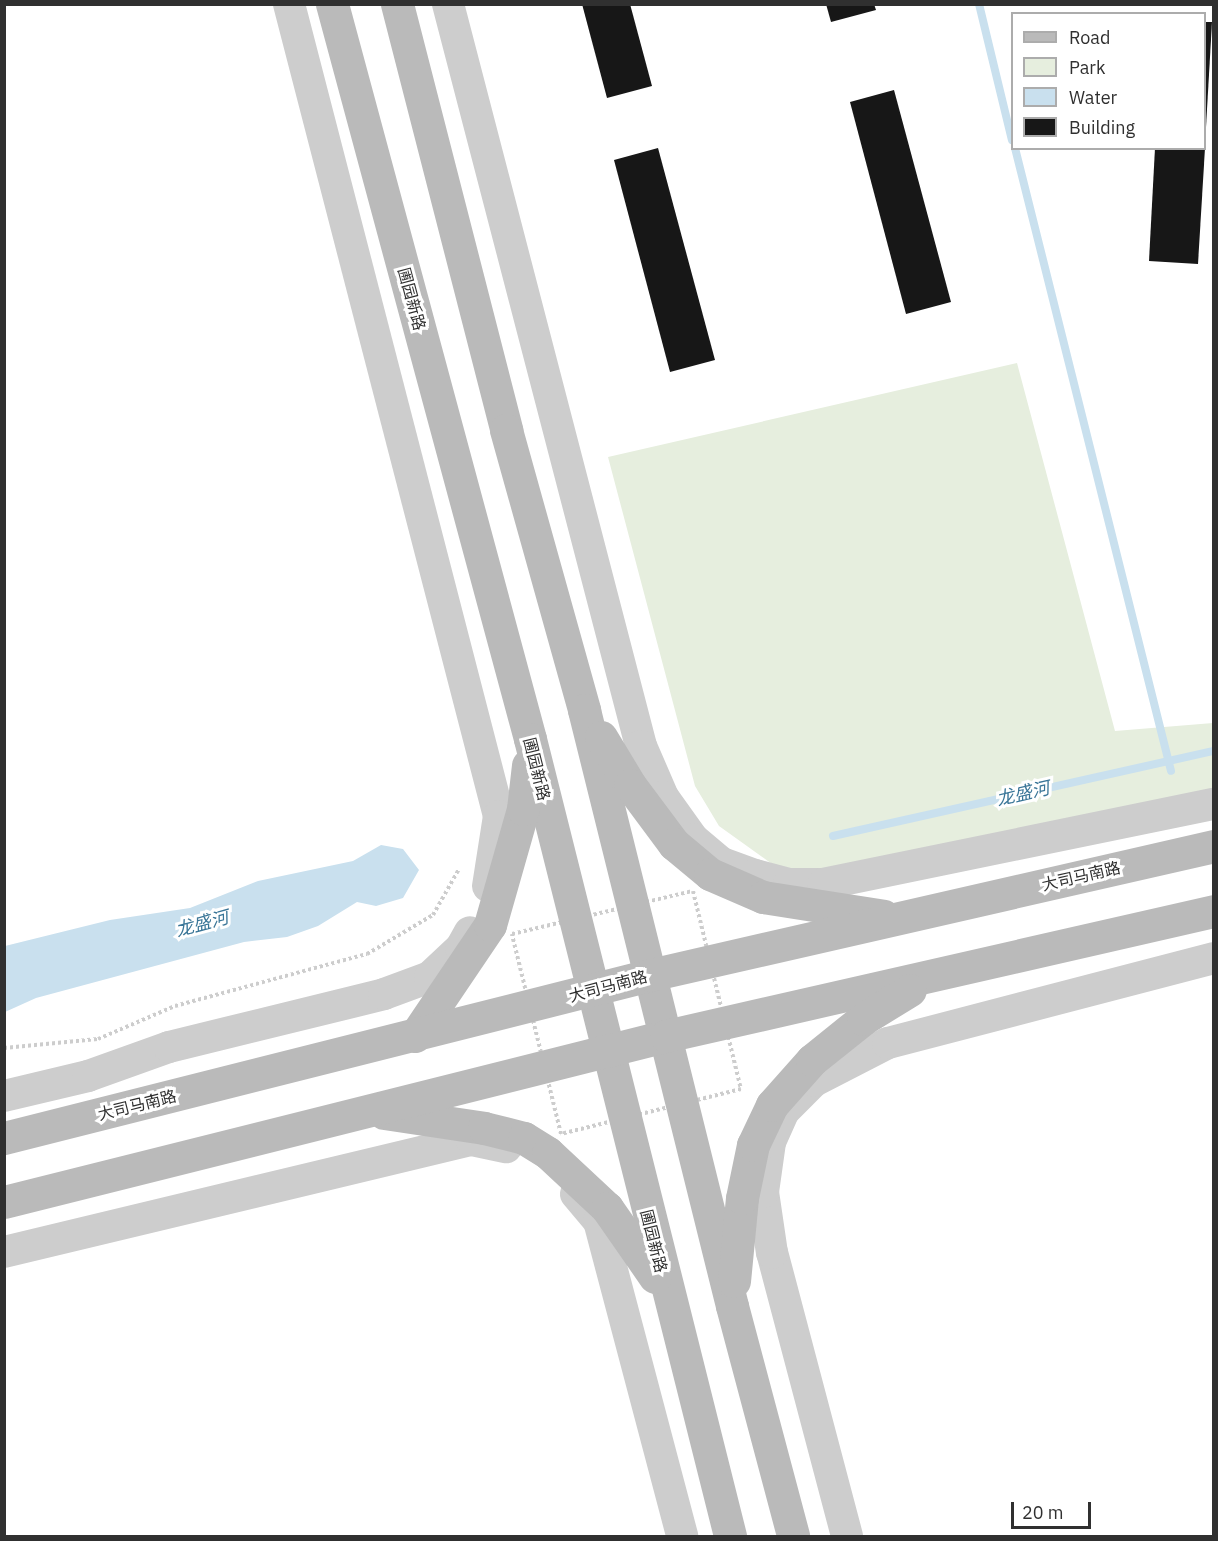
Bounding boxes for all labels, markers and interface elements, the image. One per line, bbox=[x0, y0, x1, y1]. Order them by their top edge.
legend bbox=[1011, 12, 1206, 150]
text: Road bbox=[1069, 26, 1110, 49]
text: Park bbox=[1069, 56, 1105, 79]
text: Water bbox=[1069, 86, 1117, 109]
text: Building bbox=[1069, 116, 1135, 139]
street label: 圃园新路 bbox=[394, 266, 430, 332]
street label: 圃园新路 bbox=[520, 736, 554, 802]
water label: 龙盛河 bbox=[994, 777, 1052, 811]
street label: 大司马南路 bbox=[1040, 858, 1122, 894]
water label: 龙盛河 bbox=[173, 907, 231, 941]
street label: 大司马南路 bbox=[567, 966, 649, 1006]
street label: 大司马南路 bbox=[96, 1086, 178, 1124]
street label: 圃园新路 bbox=[637, 1208, 671, 1274]
scale bar bbox=[1014, 1490, 1094, 1528]
text: 20 m bbox=[1022, 1501, 1064, 1524]

